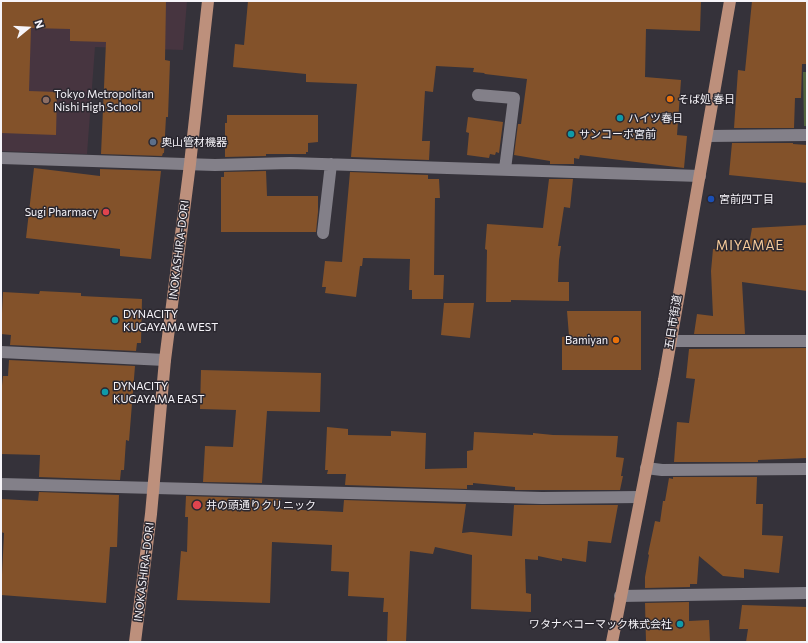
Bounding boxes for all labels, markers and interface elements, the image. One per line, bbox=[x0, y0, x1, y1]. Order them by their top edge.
north arrow bbox=[8, 8, 48, 48]
text: N bbox=[32, 18, 47, 30]
place label: Tokyo Metropolitan Nishi High School bbox=[54, 87, 154, 113]
place label: そば処 春日 bbox=[678, 92, 735, 106]
marker: そば処 春日 bbox=[665, 94, 675, 104]
marker: Tokyo Metropolitan Nishi High School bbox=[41, 95, 51, 105]
place label: ハイツ春日 bbox=[628, 111, 683, 125]
marker: ハイツ春日 bbox=[615, 113, 625, 123]
place label: サンコーポ宮前 bbox=[579, 127, 656, 141]
marker: サンコーポ宮前 bbox=[566, 129, 576, 139]
place label: 奥山管材機器 bbox=[161, 135, 227, 149]
marker: 奥山管材機器 bbox=[148, 137, 158, 147]
place label: 宮前四丁目 bbox=[719, 192, 774, 206]
marker: 宮前四丁目 bbox=[706, 194, 716, 204]
street label: INOKASHIRA-DORI bbox=[166, 200, 192, 300]
place label: Sugi Pharmacy bbox=[25, 205, 98, 219]
marker: Sugi Pharmacy bbox=[101, 207, 111, 217]
district label: MIYAMAE bbox=[716, 238, 784, 254]
street label: 五日市街道 bbox=[662, 294, 684, 350]
place label: DYNACITY KUGAYAMA WEST bbox=[123, 307, 218, 333]
marker: DYNACITY KUGAYAMA WEST bbox=[110, 315, 120, 325]
place label: Bamiyan bbox=[565, 333, 608, 347]
marker: Bamiyan bbox=[611, 335, 621, 345]
place label: DYNACITY KUGAYAMA EAST bbox=[113, 379, 205, 405]
marker: DYNACITY KUGAYAMA EAST bbox=[100, 387, 110, 397]
place label: 井の頭通りクリニック bbox=[206, 498, 316, 512]
marker: 井の頭通りクリニック bbox=[191, 499, 203, 511]
street label: INOKASHIRA-DORI bbox=[131, 522, 157, 622]
place label: ワタナベコーマック株式会社 bbox=[529, 617, 672, 631]
marker: ワタナベコーマック株式会社 bbox=[675, 619, 685, 629]

